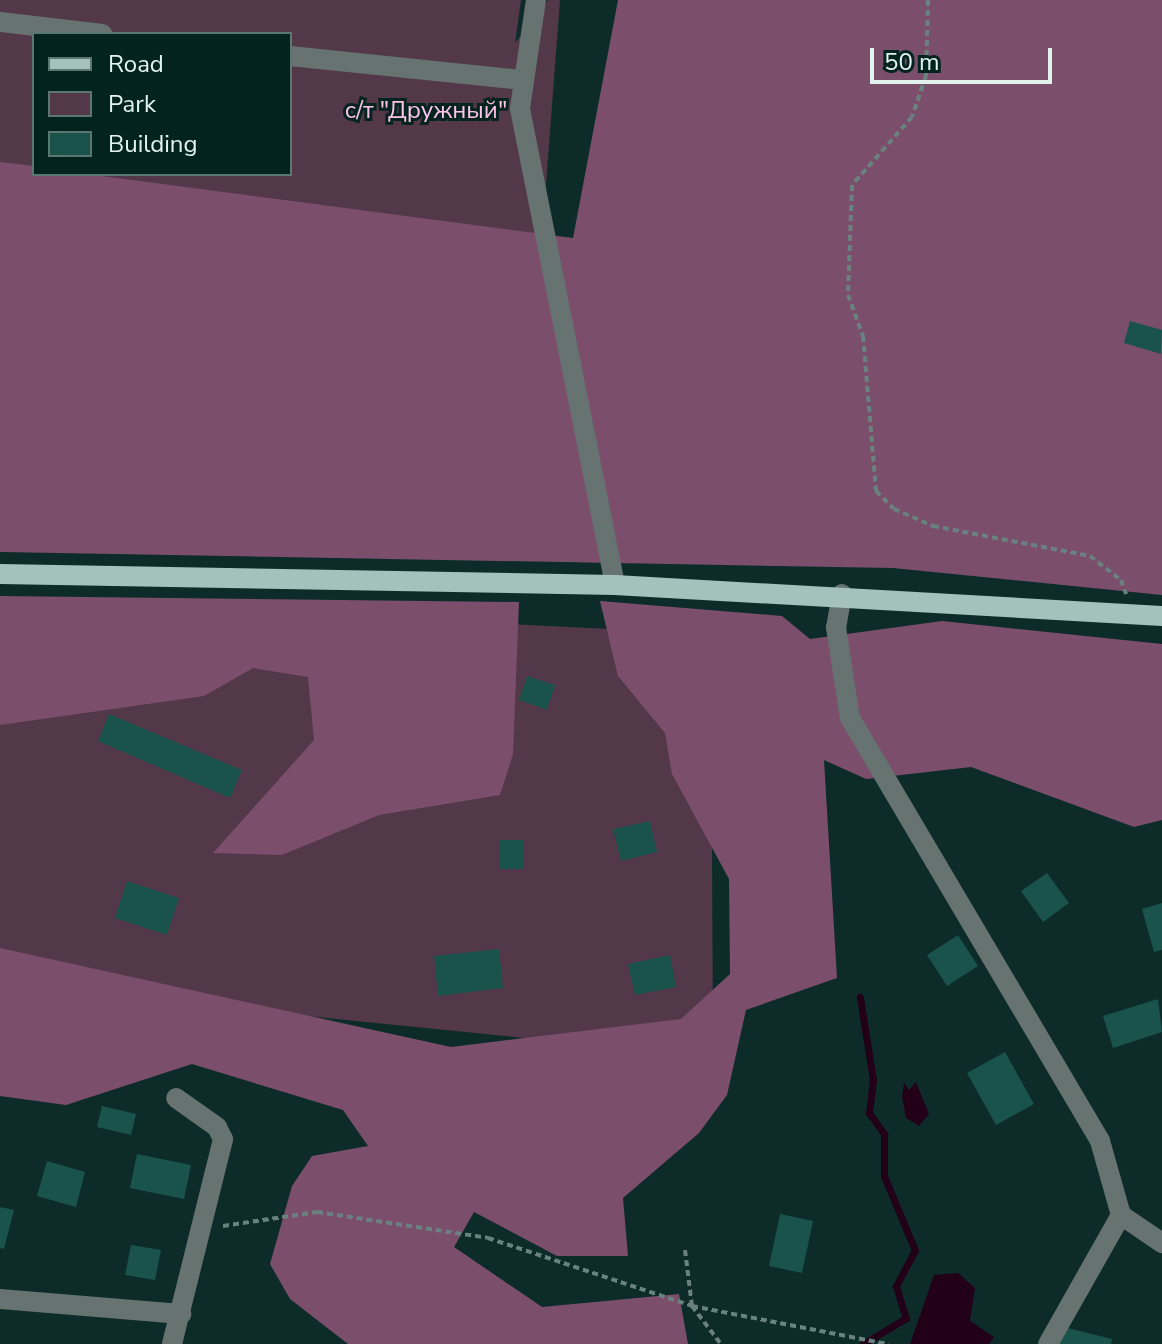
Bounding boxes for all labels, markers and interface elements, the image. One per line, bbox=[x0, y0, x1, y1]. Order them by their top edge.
legend bbox=[32, 32, 292, 176]
scale bar bbox=[874, 32, 1056, 82]
text: 50 m bbox=[884, 46, 940, 78]
text: Road bbox=[108, 48, 164, 80]
text: Park bbox=[108, 88, 156, 120]
park label: с/т "Дружный" bbox=[345, 97, 507, 125]
text: Building bbox=[108, 128, 198, 160]

